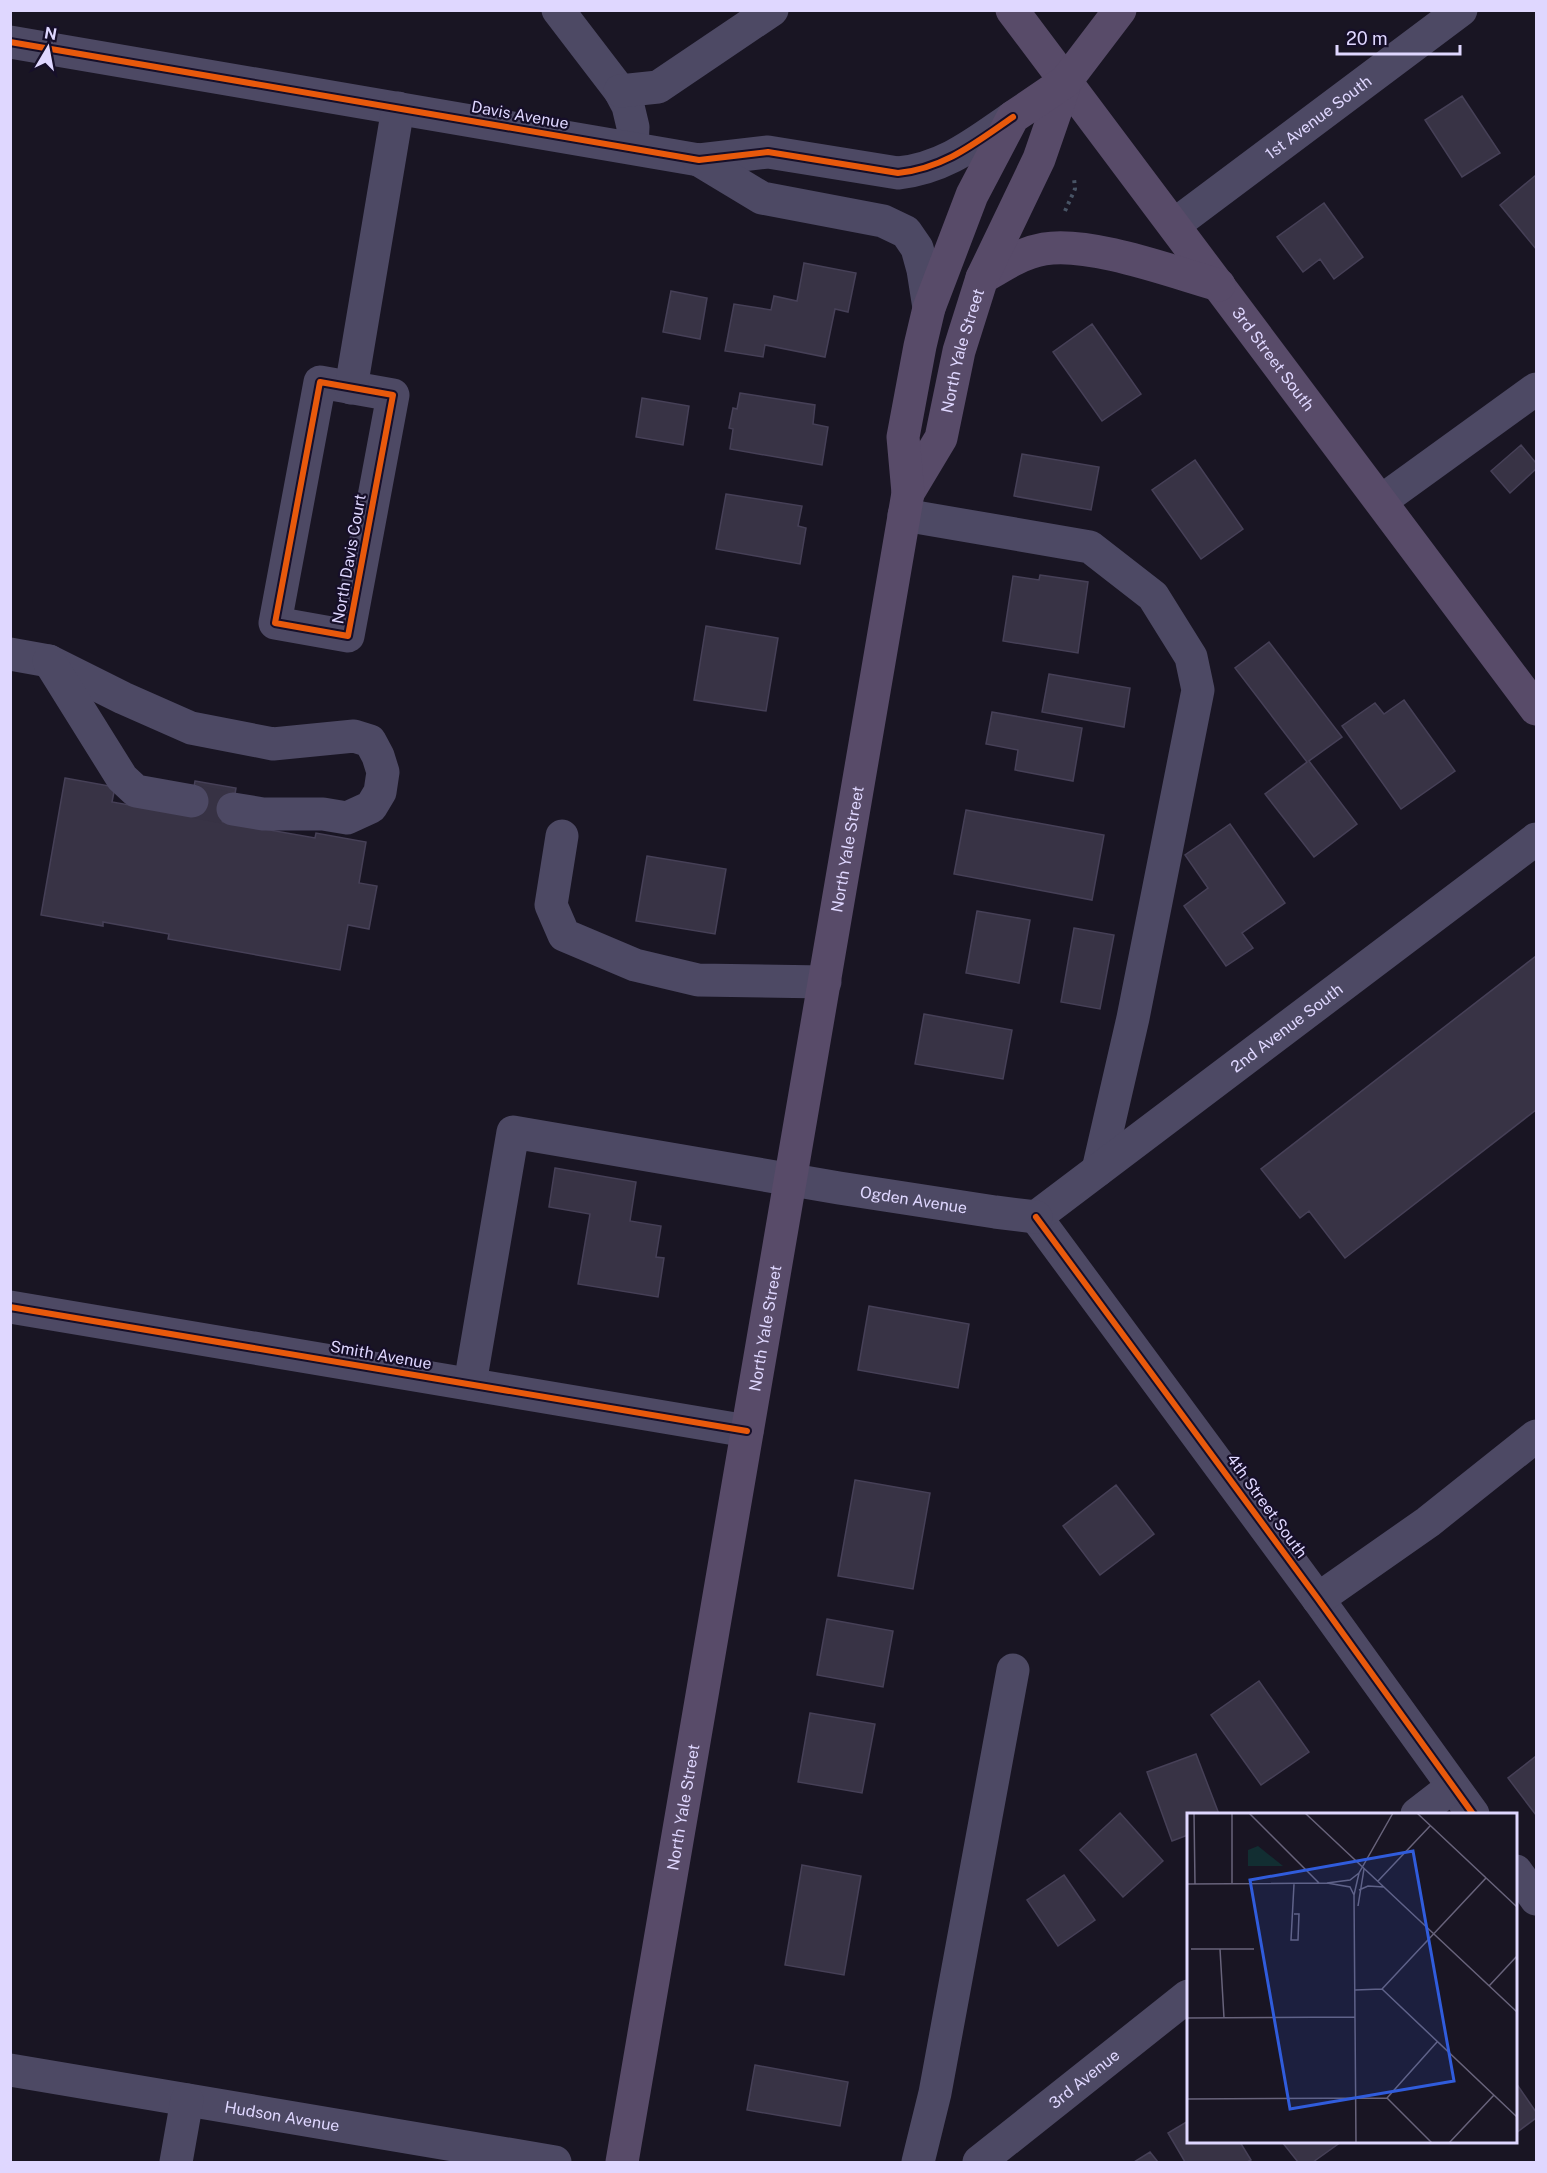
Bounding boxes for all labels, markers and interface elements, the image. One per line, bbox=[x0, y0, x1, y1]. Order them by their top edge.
north arrow bbox=[18, 18, 78, 78]
scale bar bbox=[1337, 18, 1460, 56]
text: N bbox=[43, 23, 58, 44]
text: 20 m bbox=[1346, 28, 1388, 49]
street label: 1st Avenue South bbox=[1261, 71, 1375, 163]
street label: Davis Avenue bbox=[470, 97, 570, 133]
street label: North Yale Street bbox=[937, 286, 988, 415]
street label: 3rd Street South bbox=[1228, 303, 1319, 415]
street label: North Davis Court bbox=[328, 493, 370, 625]
street label: North Yale Street bbox=[827, 784, 867, 914]
street label: 2nd Avenue South bbox=[1227, 979, 1346, 1076]
street label: Ogden Avenue bbox=[859, 1182, 969, 1217]
street label: North Yale Street bbox=[745, 1263, 785, 1393]
street label: Smith Avenue bbox=[329, 1337, 433, 1373]
street label: 4th Street South bbox=[1223, 1450, 1311, 1562]
street label: North Yale Street bbox=[663, 1742, 703, 1872]
inset map bbox=[1187, 1813, 1517, 2143]
street label: 3rd Avenue bbox=[1045, 2045, 1123, 2112]
street label: Hudson Avenue bbox=[223, 2097, 341, 2135]

